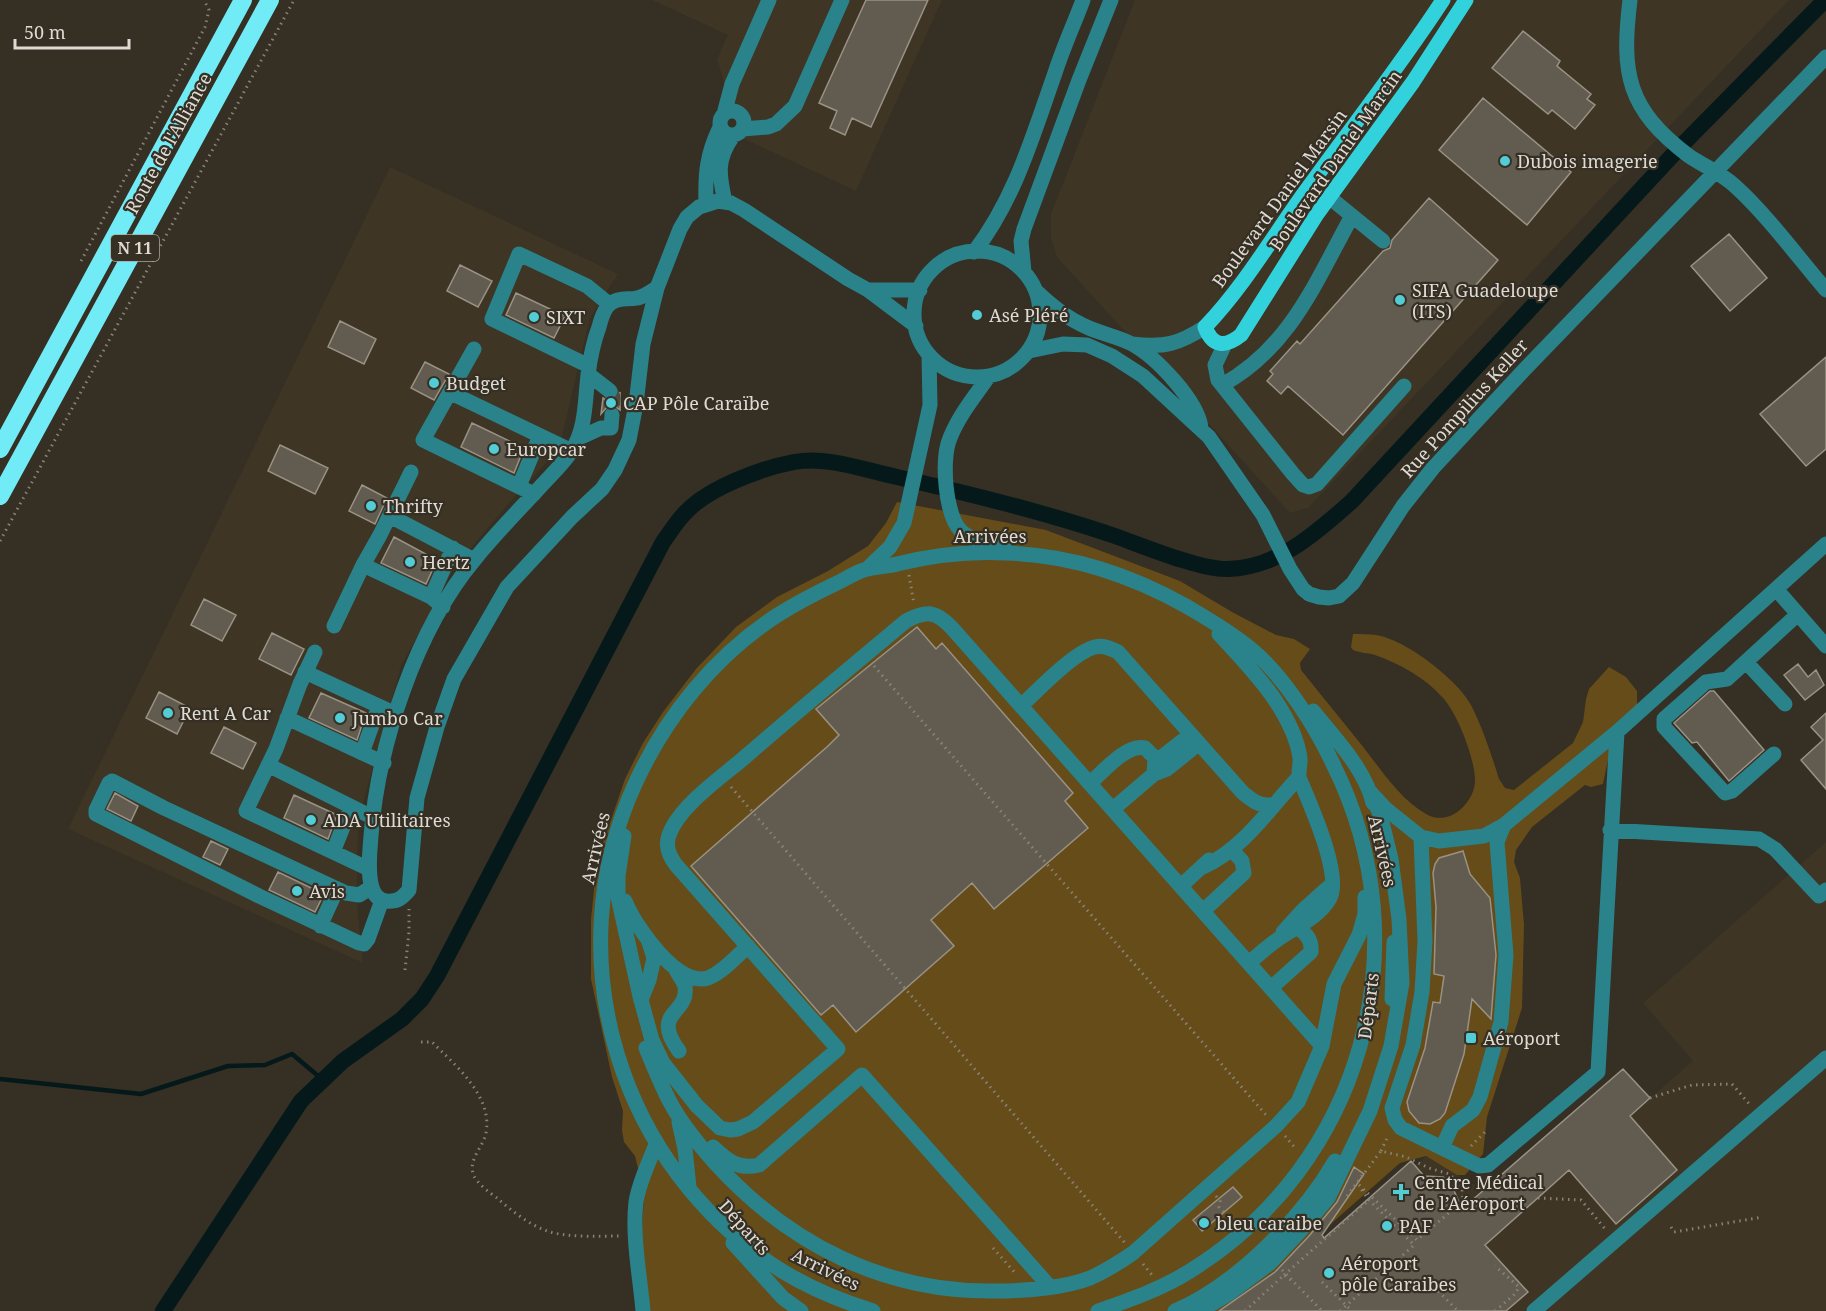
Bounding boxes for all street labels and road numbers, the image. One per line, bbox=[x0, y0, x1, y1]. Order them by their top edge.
street label: Boulevard Daniel Marcin bbox=[1263, 64, 1407, 255]
street label: Route de l'Alliance bbox=[119, 68, 217, 218]
street label: Boulevard Daniel Marsin bbox=[1206, 104, 1352, 292]
road number: N 11 bbox=[111, 235, 159, 261]
street label: Rue Pompilius Keller bbox=[1395, 333, 1533, 483]
street label: Arrivées bbox=[953, 524, 1027, 548]
street label: Arrivées bbox=[575, 810, 615, 886]
street label: Arrivées bbox=[1363, 813, 1403, 889]
street label: Départs bbox=[1352, 971, 1384, 1041]
street label: Départs bbox=[714, 1194, 776, 1260]
street label: Arrivées bbox=[788, 1242, 864, 1296]

